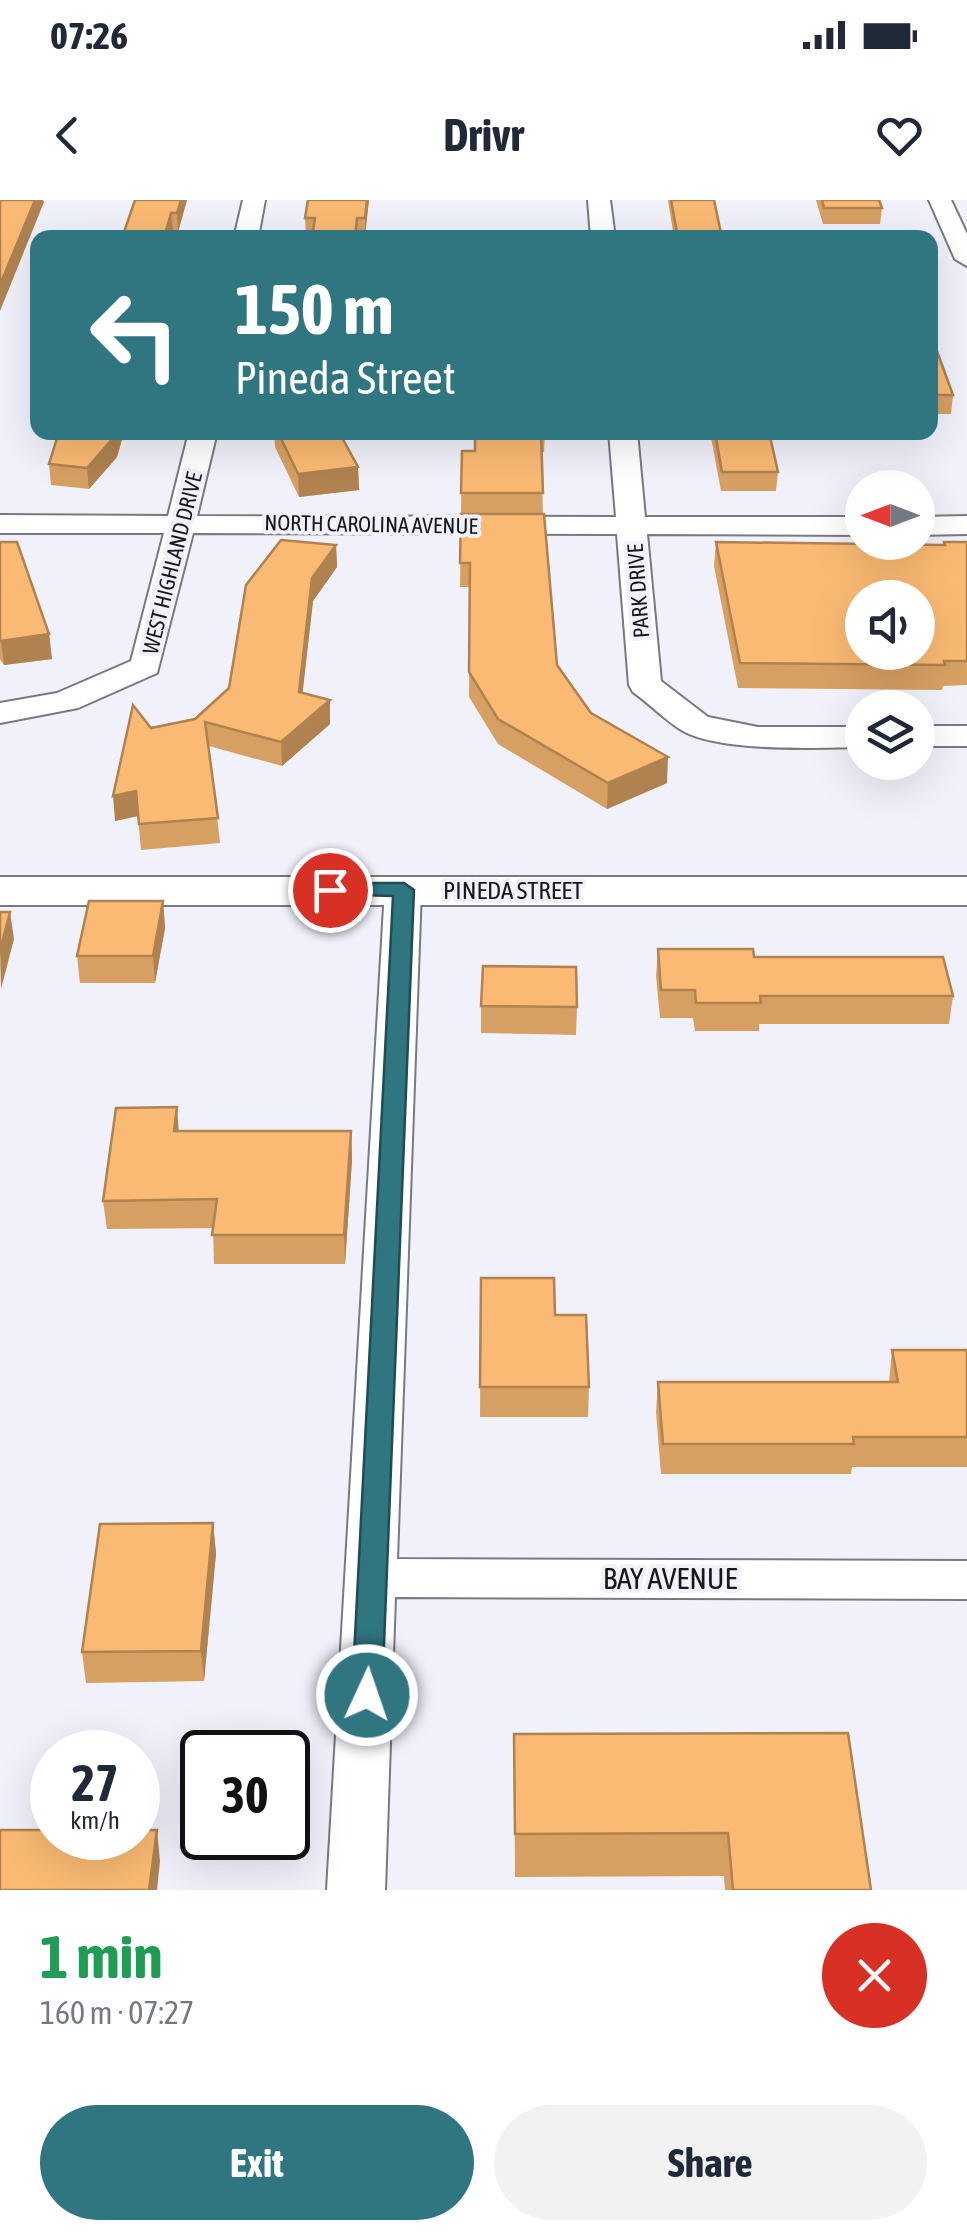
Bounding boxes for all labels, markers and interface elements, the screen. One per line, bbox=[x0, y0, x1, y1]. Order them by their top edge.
text: 07:26 bbox=[50, 14, 128, 57]
icon: back bbox=[40, 108, 95, 163]
icon: heart bbox=[872, 108, 927, 163]
text: Drivr bbox=[443, 109, 524, 161]
text: 150 m bbox=[235, 269, 394, 349]
icon: left bbox=[70, 270, 200, 400]
text: Pineda Street bbox=[235, 352, 456, 404]
street label: WEST HIGHLAND DRIVE bbox=[137, 469, 207, 657]
north arrow bbox=[845, 470, 935, 560]
map controls bbox=[845, 470, 935, 780]
street label: NORTH CAROLINA AVENUE bbox=[264, 509, 478, 539]
street label: PARK DRIVE bbox=[622, 542, 654, 639]
button: sound bbox=[845, 580, 935, 670]
button: layers bbox=[845, 690, 935, 780]
pin bbox=[288, 848, 373, 933]
icon: arrive bbox=[303, 863, 358, 918]
street label: PINEDA STREET bbox=[443, 876, 583, 904]
street label: BAY AVENUE bbox=[603, 1561, 738, 1595]
position arrow bbox=[315, 1643, 419, 1747]
speed limit sign: 30 bbox=[180, 1730, 310, 1860]
text: 27 bbox=[71, 1754, 118, 1812]
text: km/h bbox=[70, 1806, 120, 1834]
text: 1 min bbox=[40, 1922, 163, 1991]
button: close bbox=[822, 1923, 927, 2028]
text: 160 m · 07:27 bbox=[40, 1994, 194, 2031]
button: Exit bbox=[40, 2105, 474, 2220]
button: Share bbox=[494, 2105, 927, 2220]

